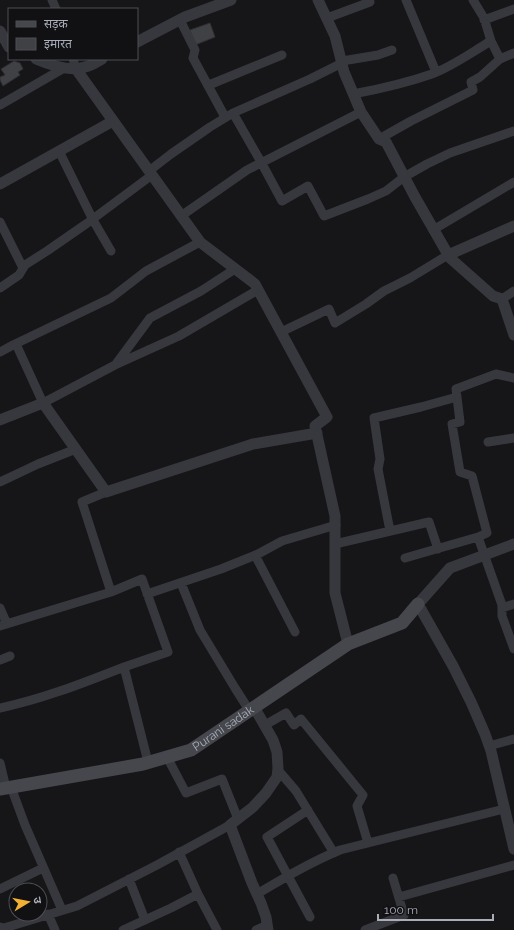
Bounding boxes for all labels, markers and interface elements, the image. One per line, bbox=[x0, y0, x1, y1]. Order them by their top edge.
legend bbox=[8, 8, 138, 60]
text: सड़क bbox=[44, 17, 69, 31]
text: इमारत bbox=[44, 37, 73, 51]
street label: Purani sadak bbox=[190, 702, 257, 754]
north arrow bbox=[8, 882, 48, 922]
text: उ bbox=[30, 896, 44, 905]
scale bar bbox=[378, 896, 493, 922]
text: 100 m bbox=[384, 903, 418, 917]

